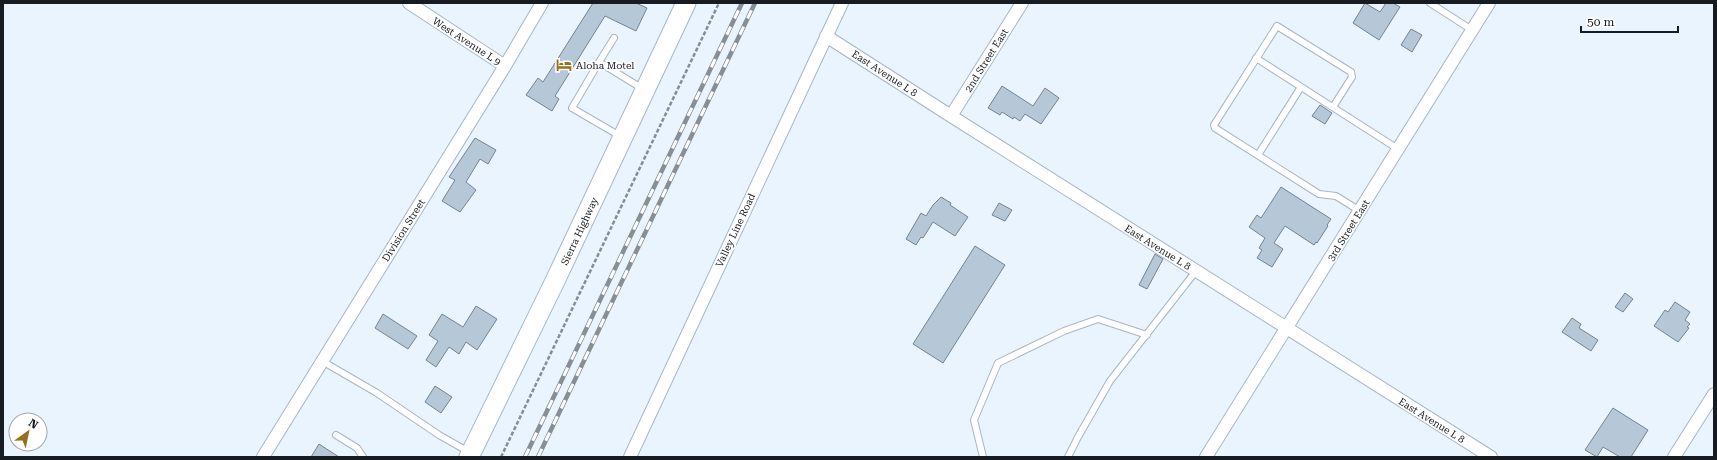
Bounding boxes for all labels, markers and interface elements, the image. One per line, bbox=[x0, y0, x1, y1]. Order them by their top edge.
scale bar bbox=[1581, 8, 1678, 34]
street label: West Avenue L 9 bbox=[431, 15, 503, 68]
text: 50 m bbox=[1587, 15, 1614, 29]
street label: 2nd Street East bbox=[963, 26, 1010, 94]
street label: East Avenue L 8 bbox=[850, 48, 920, 99]
hotel icon: Aloha Motel bbox=[555, 56, 573, 74]
place label: Aloha Motel bbox=[576, 60, 634, 71]
street label: Valley Line Road bbox=[714, 191, 758, 269]
street label: Sierra Highway bbox=[559, 195, 600, 267]
street label: Division Street bbox=[380, 197, 427, 264]
street label: 3rd Street East bbox=[1325, 197, 1372, 263]
street label: East Avenue L 8 bbox=[1123, 223, 1193, 272]
street label: East Avenue L 8 bbox=[1397, 396, 1467, 445]
north arrow bbox=[8, 412, 48, 452]
text: N bbox=[26, 416, 41, 432]

